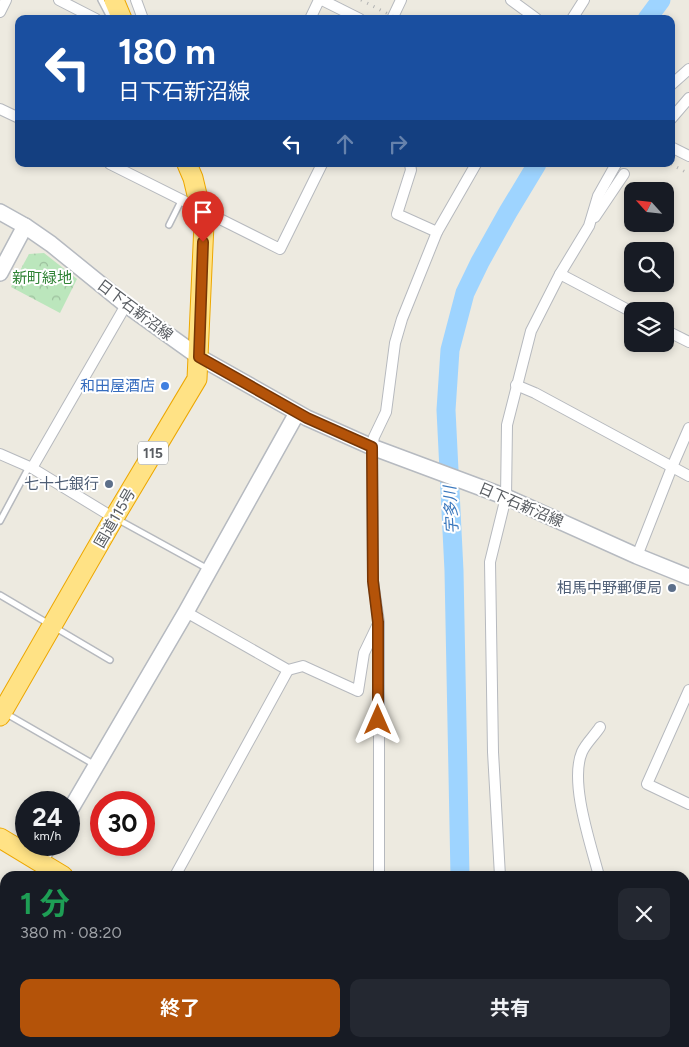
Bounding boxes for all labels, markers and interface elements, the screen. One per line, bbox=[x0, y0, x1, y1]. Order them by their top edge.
text: 180 m bbox=[118, 31, 216, 73]
icon: left bbox=[35, 35, 100, 100]
text: 日下石新沼線 bbox=[118, 78, 250, 105]
icon: left bbox=[278, 130, 306, 158]
icon: ahead bbox=[331, 130, 359, 158]
icon: right bbox=[384, 130, 412, 158]
north arrow bbox=[624, 182, 674, 232]
map controls bbox=[624, 182, 674, 352]
pin bbox=[182, 191, 224, 242]
icon: arrive bbox=[189, 198, 217, 226]
button: search bbox=[624, 242, 674, 292]
park label: 新町緑地 bbox=[12, 269, 72, 287]
street label: 日下石新沼線 bbox=[94, 276, 176, 344]
button: layers bbox=[624, 302, 674, 352]
place label: 和田屋酒店 bbox=[80, 377, 155, 395]
marker: 和田屋酒店 bbox=[159, 380, 171, 392]
road number: 115 bbox=[138, 442, 168, 464]
place label: 七十七銀行 bbox=[24, 475, 99, 493]
marker: 七十七銀行 bbox=[103, 478, 115, 490]
street label: 日下石新沼線 bbox=[476, 479, 566, 531]
water label: 宇多川 bbox=[440, 484, 462, 534]
street label: 国道115号 bbox=[91, 485, 139, 551]
place label: 相馬中野郵便局 bbox=[557, 579, 662, 597]
marker: 相馬中野郵便局 bbox=[666, 582, 678, 594]
position arrow bbox=[351, 693, 403, 745]
speed limit sign: 30 bbox=[90, 791, 155, 856]
text: 24 bbox=[32, 802, 63, 832]
text: km/h bbox=[34, 829, 61, 843]
text: 1 分 bbox=[20, 885, 70, 922]
button: close bbox=[618, 888, 670, 940]
text: 380 m · 08:20 bbox=[20, 923, 122, 942]
button: 終了 bbox=[20, 979, 340, 1037]
button: 共有 bbox=[350, 979, 670, 1037]

